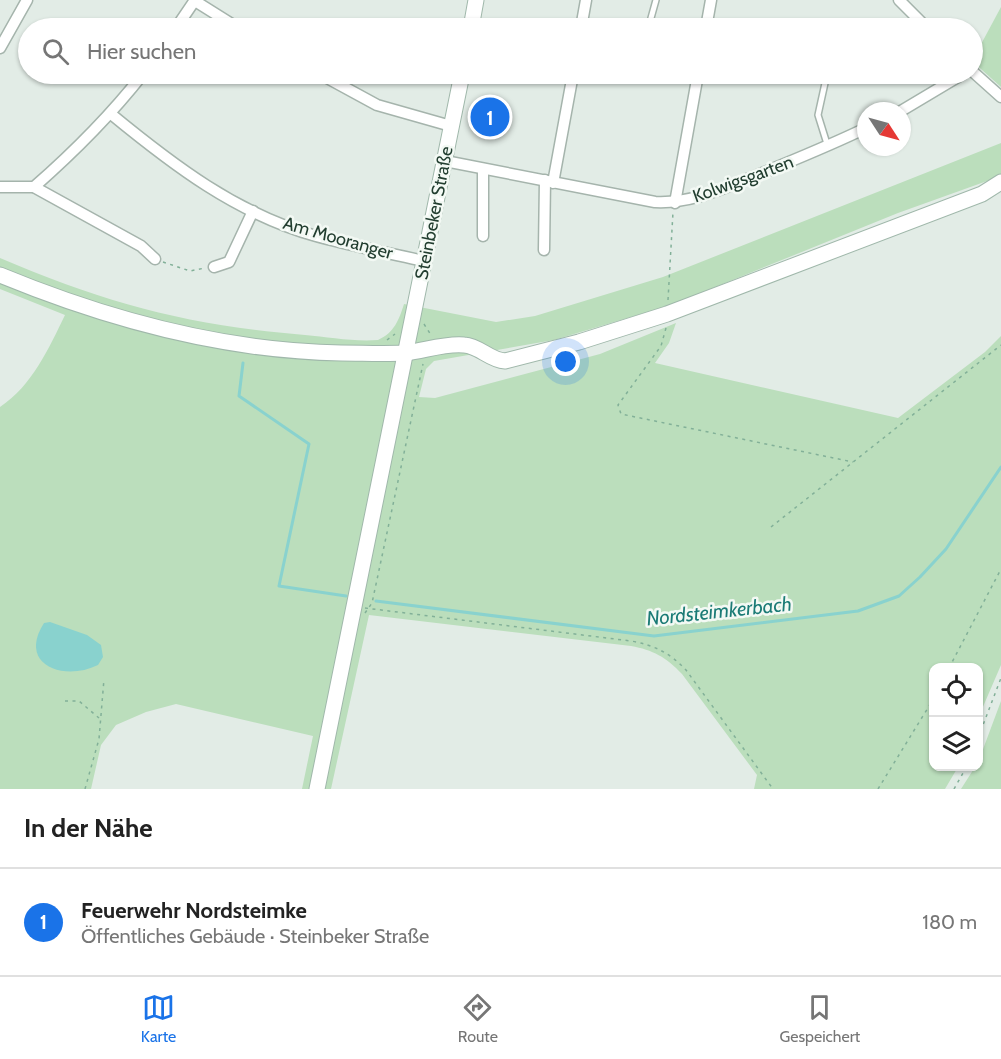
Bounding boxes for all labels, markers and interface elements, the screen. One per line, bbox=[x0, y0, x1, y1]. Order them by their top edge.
search box bbox=[18, 18, 983, 84]
icon: search bbox=[39, 35, 72, 68]
text: Hier suchen bbox=[87, 38, 196, 65]
pin: 1 bbox=[470, 94, 510, 140]
north arrow bbox=[857, 102, 911, 156]
street label: Steinbeker Straße bbox=[410, 145, 458, 281]
street label: Kolwigsgarten bbox=[690, 151, 796, 207]
street label: Am Mooranger bbox=[281, 212, 396, 264]
your location bbox=[551, 347, 580, 376]
water label: Nordsteimkerbach bbox=[645, 591, 793, 631]
map controls bbox=[929, 663, 983, 771]
button: locate bbox=[929, 663, 983, 717]
button: layers bbox=[929, 717, 983, 771]
text: In der Nähe bbox=[24, 812, 153, 844]
text: Feuerwehr Nordsteimke bbox=[81, 897, 307, 924]
text: 1 bbox=[40, 910, 47, 934]
text: 180 m bbox=[922, 910, 977, 934]
text: Öffentliches Gebäude · Steinbeker Straße bbox=[81, 924, 429, 948]
tab: Karte bbox=[141, 991, 176, 1046]
tab: Route bbox=[458, 991, 498, 1046]
tab: Gespeichert bbox=[780, 991, 860, 1046]

